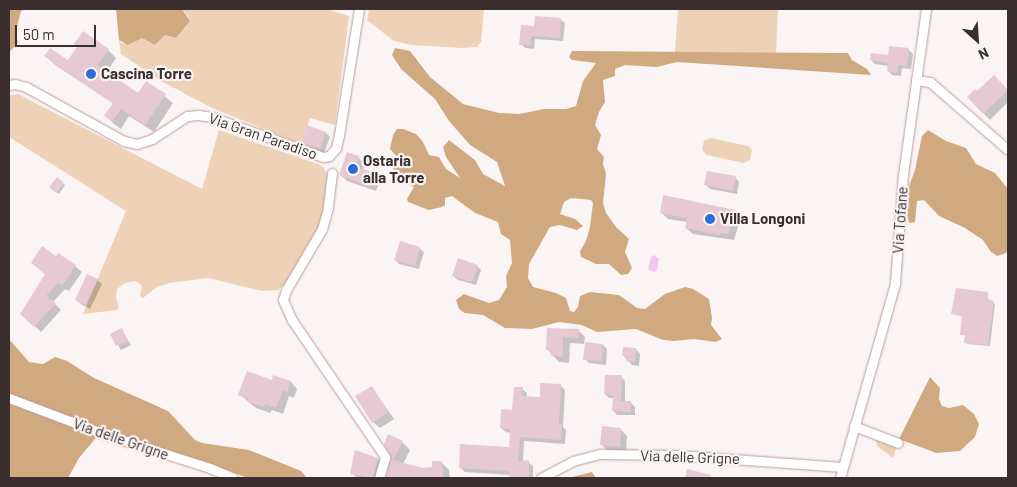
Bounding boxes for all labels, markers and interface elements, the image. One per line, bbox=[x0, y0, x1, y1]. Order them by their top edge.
scale bar bbox=[18, 15, 99, 47]
north arrow bbox=[952, 15, 1002, 65]
text: 50 m bbox=[23, 25, 55, 43]
text: N bbox=[976, 44, 992, 64]
place label: Cascina Torre bbox=[101, 65, 192, 83]
marker: Cascina Torre bbox=[85, 68, 97, 80]
street label: Via Gran Paradiso bbox=[206, 109, 320, 163]
place label: Ostaria alla Torre bbox=[363, 151, 425, 186]
marker: Ostaria alla Torre bbox=[347, 163, 359, 175]
street label: Via Tofane bbox=[889, 186, 911, 254]
place label: Villa Longoni bbox=[720, 210, 805, 228]
marker: Villa Longoni bbox=[704, 213, 716, 225]
street label: Via delle Grigne bbox=[71, 414, 171, 464]
street label: Via delle Grigne bbox=[640, 446, 740, 468]

